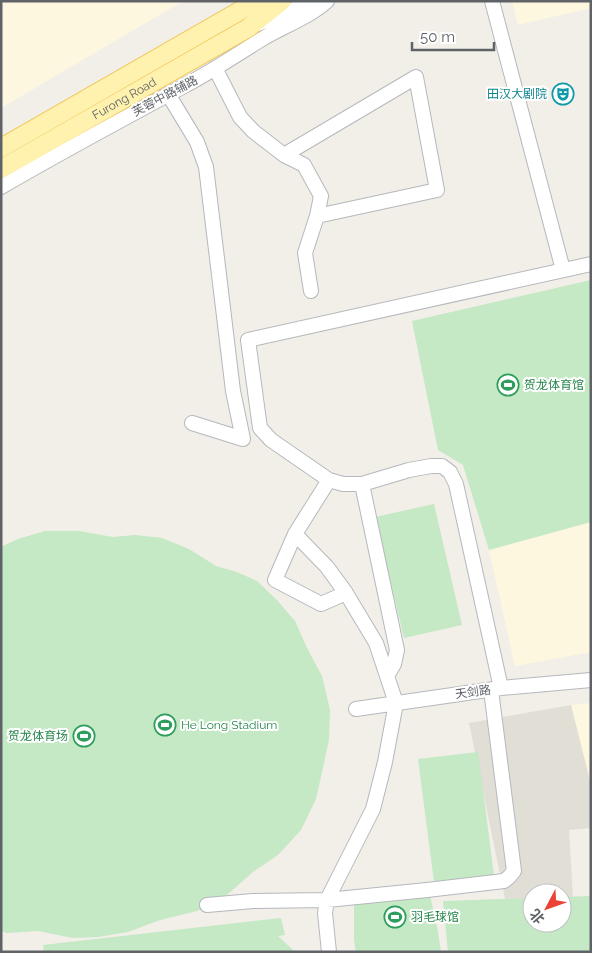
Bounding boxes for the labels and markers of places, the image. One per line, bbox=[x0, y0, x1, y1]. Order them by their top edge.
theatre icon: 田汉大剧院 bbox=[551, 82, 575, 106]
place label: 田汉大剧院 bbox=[487, 87, 547, 101]
sports icon: 贺龙体育馆 bbox=[496, 373, 520, 397]
place label: 贺龙体育馆 bbox=[524, 378, 584, 392]
sports icon: He Long Stadium bbox=[153, 713, 177, 737]
place label: He Long Stadium bbox=[181, 718, 277, 732]
sports icon: 贺龙体育场 bbox=[72, 724, 96, 748]
place label: 贺龙体育场 bbox=[8, 729, 68, 743]
sports icon: 羽毛球馆 bbox=[383, 905, 407, 929]
place label: 羽毛球馆 bbox=[411, 910, 459, 924]

